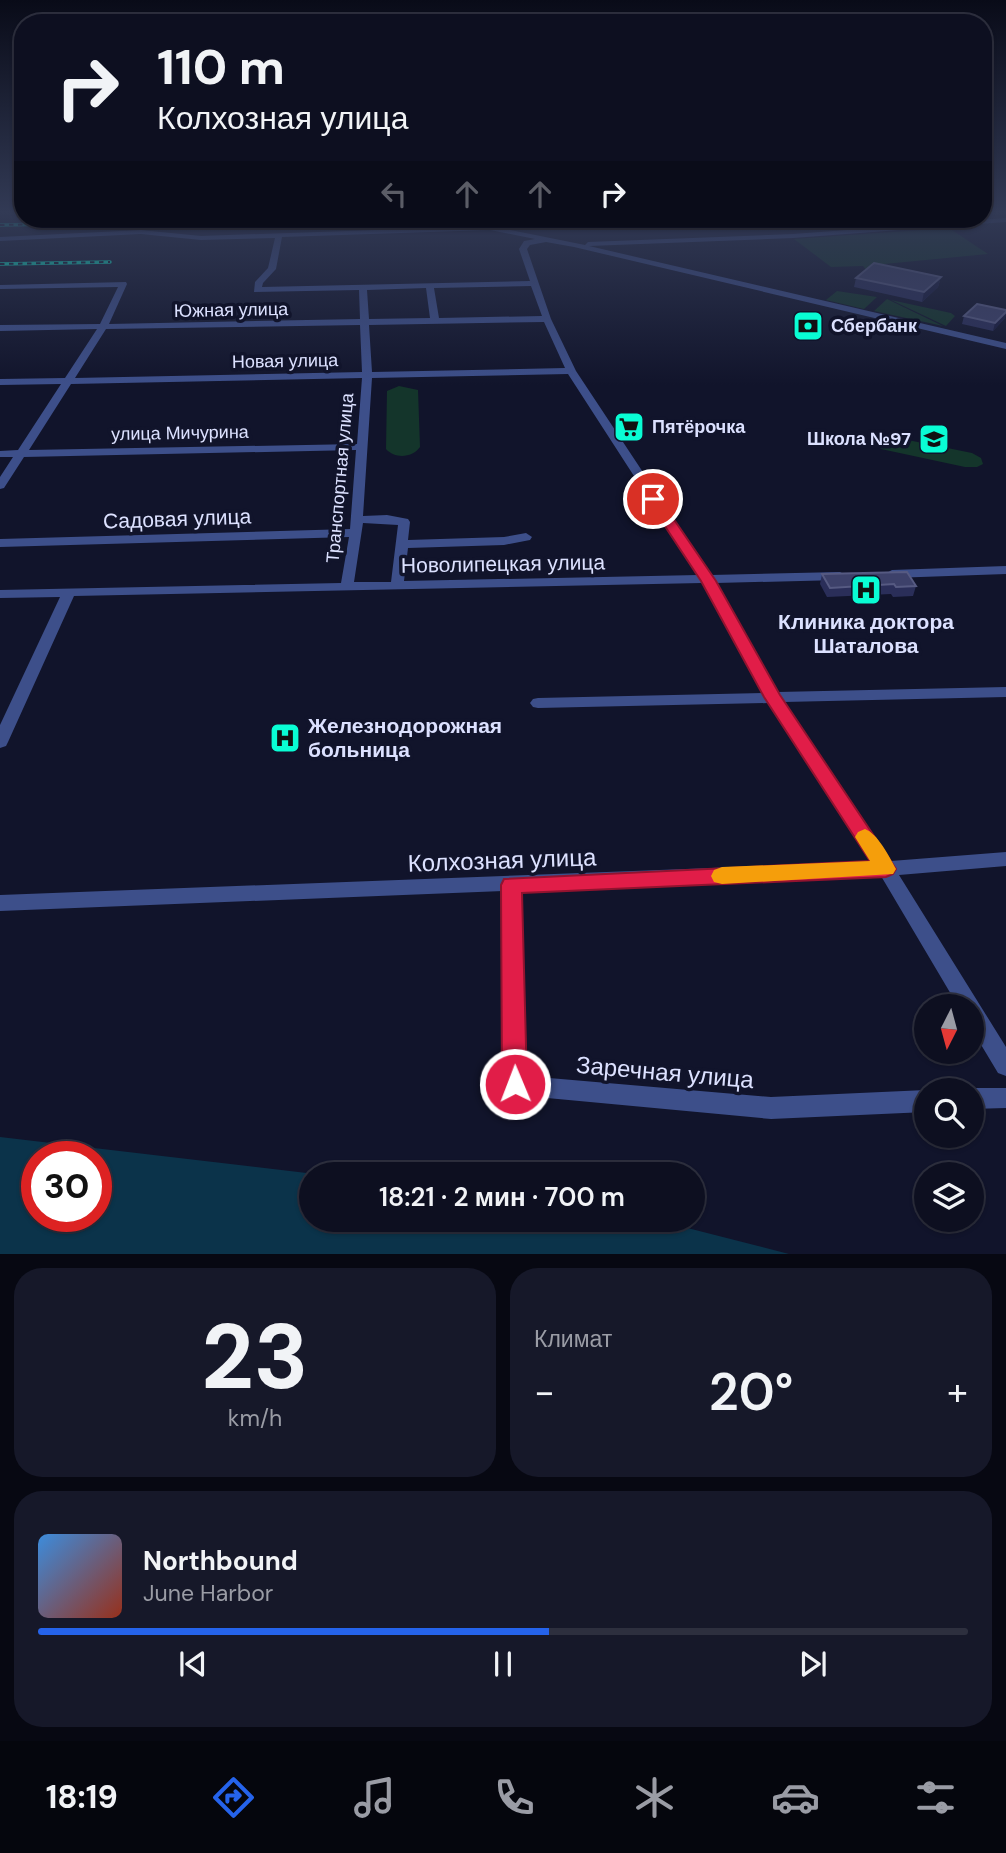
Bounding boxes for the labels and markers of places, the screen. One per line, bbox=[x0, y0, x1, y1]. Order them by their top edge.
bank icon: Сбербанк bbox=[791, 309, 825, 343]
place label: Сбербанк bbox=[831, 314, 918, 338]
supermarket icon: Пятёрочка bbox=[612, 410, 646, 444]
place label: Пятёрочка bbox=[652, 415, 746, 439]
school or university icon: Школа №97 bbox=[917, 422, 951, 456]
place label: Школа №97 bbox=[807, 427, 911, 451]
pin bbox=[623, 469, 683, 529]
hospital icon: Клиника доктора Шаталова bbox=[849, 573, 883, 607]
place label: Клиника доктора Шаталова bbox=[778, 608, 954, 660]
place label: Железнодорожная больница bbox=[307, 712, 502, 764]
hospital icon: Железнодорожная больница bbox=[268, 721, 302, 755]

